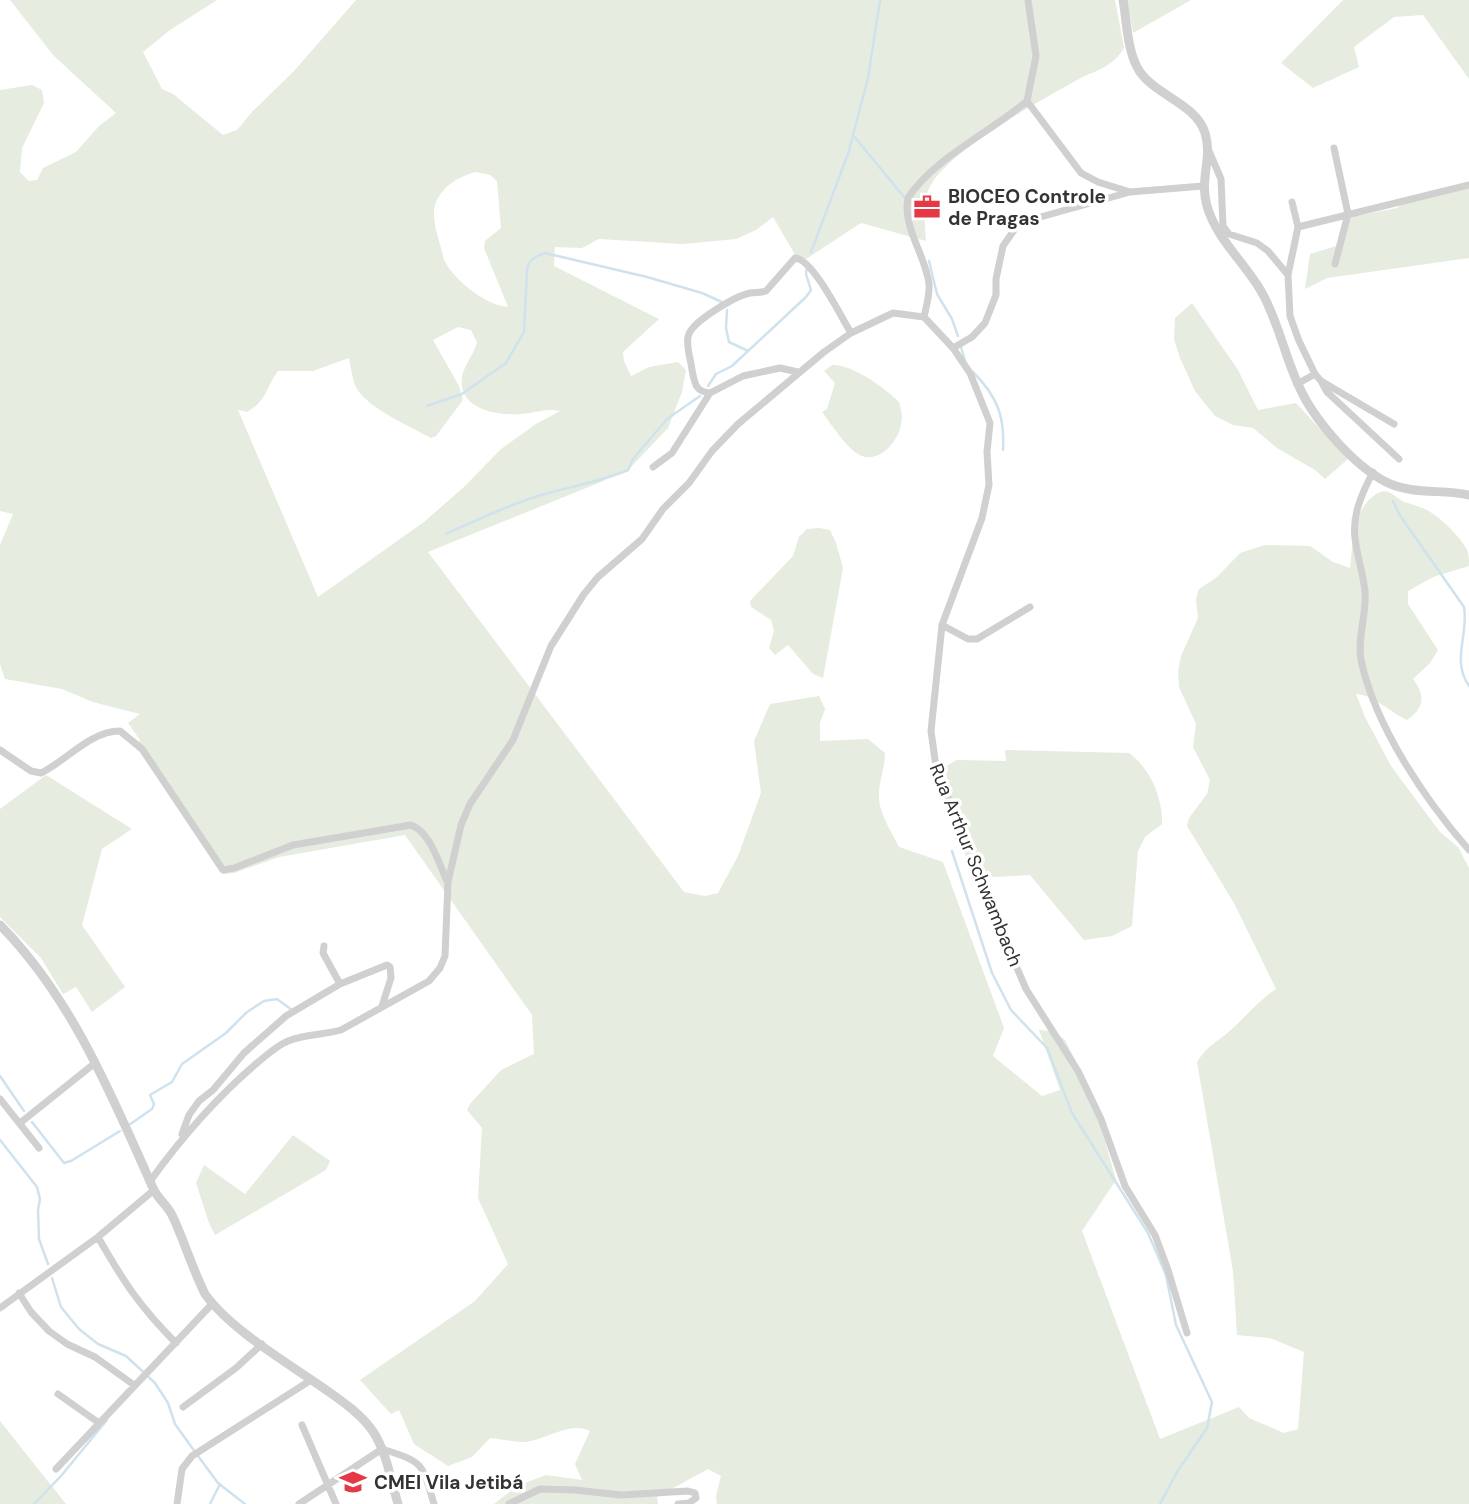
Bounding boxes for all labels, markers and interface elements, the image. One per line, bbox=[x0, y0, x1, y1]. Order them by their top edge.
place label: BIOCEO Controle de Pragas bbox=[948, 184, 1106, 231]
office icon: BIOCEO Controle de Pragas bbox=[912, 192, 942, 222]
street label: Rua Arthur Schwambach bbox=[924, 760, 1028, 970]
school or university icon: CMEI Vila Jetibá bbox=[338, 1467, 368, 1497]
place label: CMEI Vila Jetibá bbox=[374, 1470, 523, 1495]

